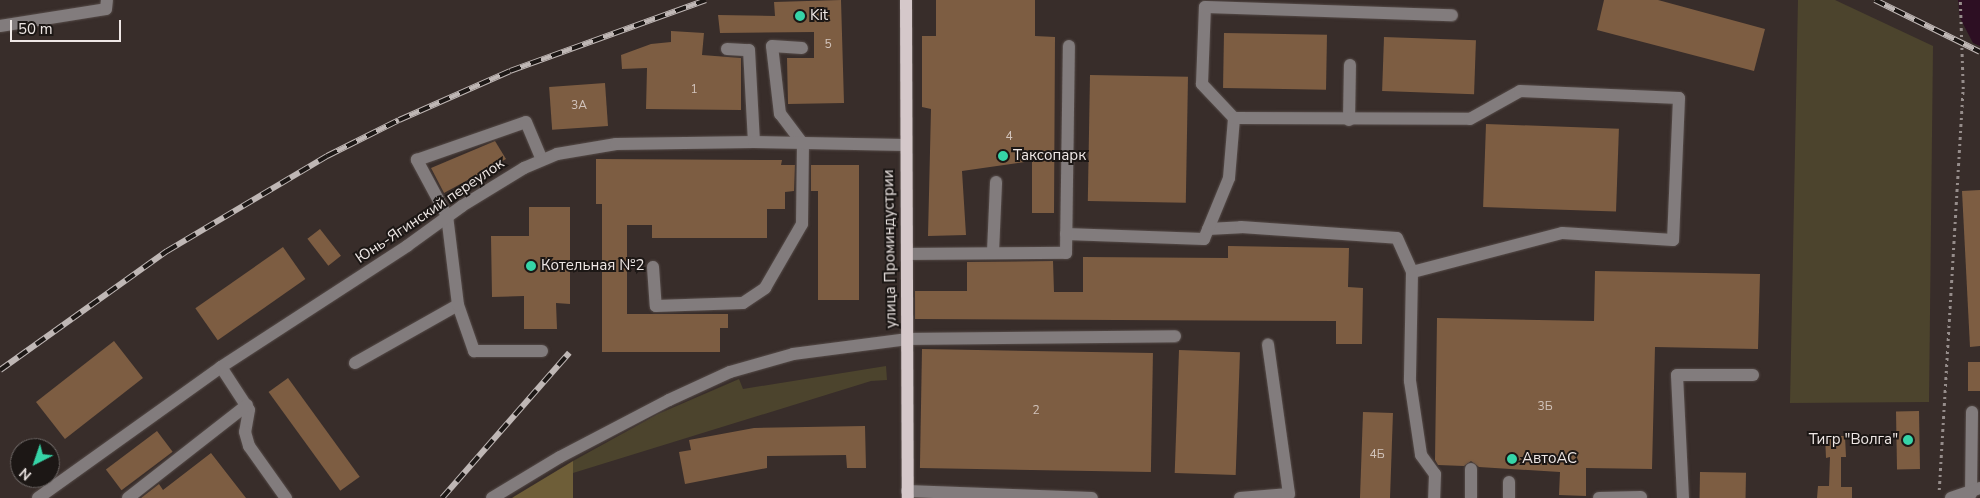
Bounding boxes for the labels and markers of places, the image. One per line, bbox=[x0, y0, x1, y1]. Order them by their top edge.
place label: Kit bbox=[810, 7, 828, 25]
marker: Kit bbox=[794, 10, 806, 22]
place label: Таксопарк bbox=[1013, 147, 1086, 165]
marker: Таксопарк bbox=[997, 150, 1009, 162]
place label: Котельная №2 bbox=[541, 257, 644, 275]
marker: Котельная №2 bbox=[525, 260, 537, 272]
place label: Тигр "Волга" bbox=[1809, 431, 1898, 449]
marker: Тигр "Волга" bbox=[1902, 434, 1914, 446]
place label: АвтоАС bbox=[1522, 450, 1577, 468]
marker: АвтоАС bbox=[1506, 453, 1518, 465]

